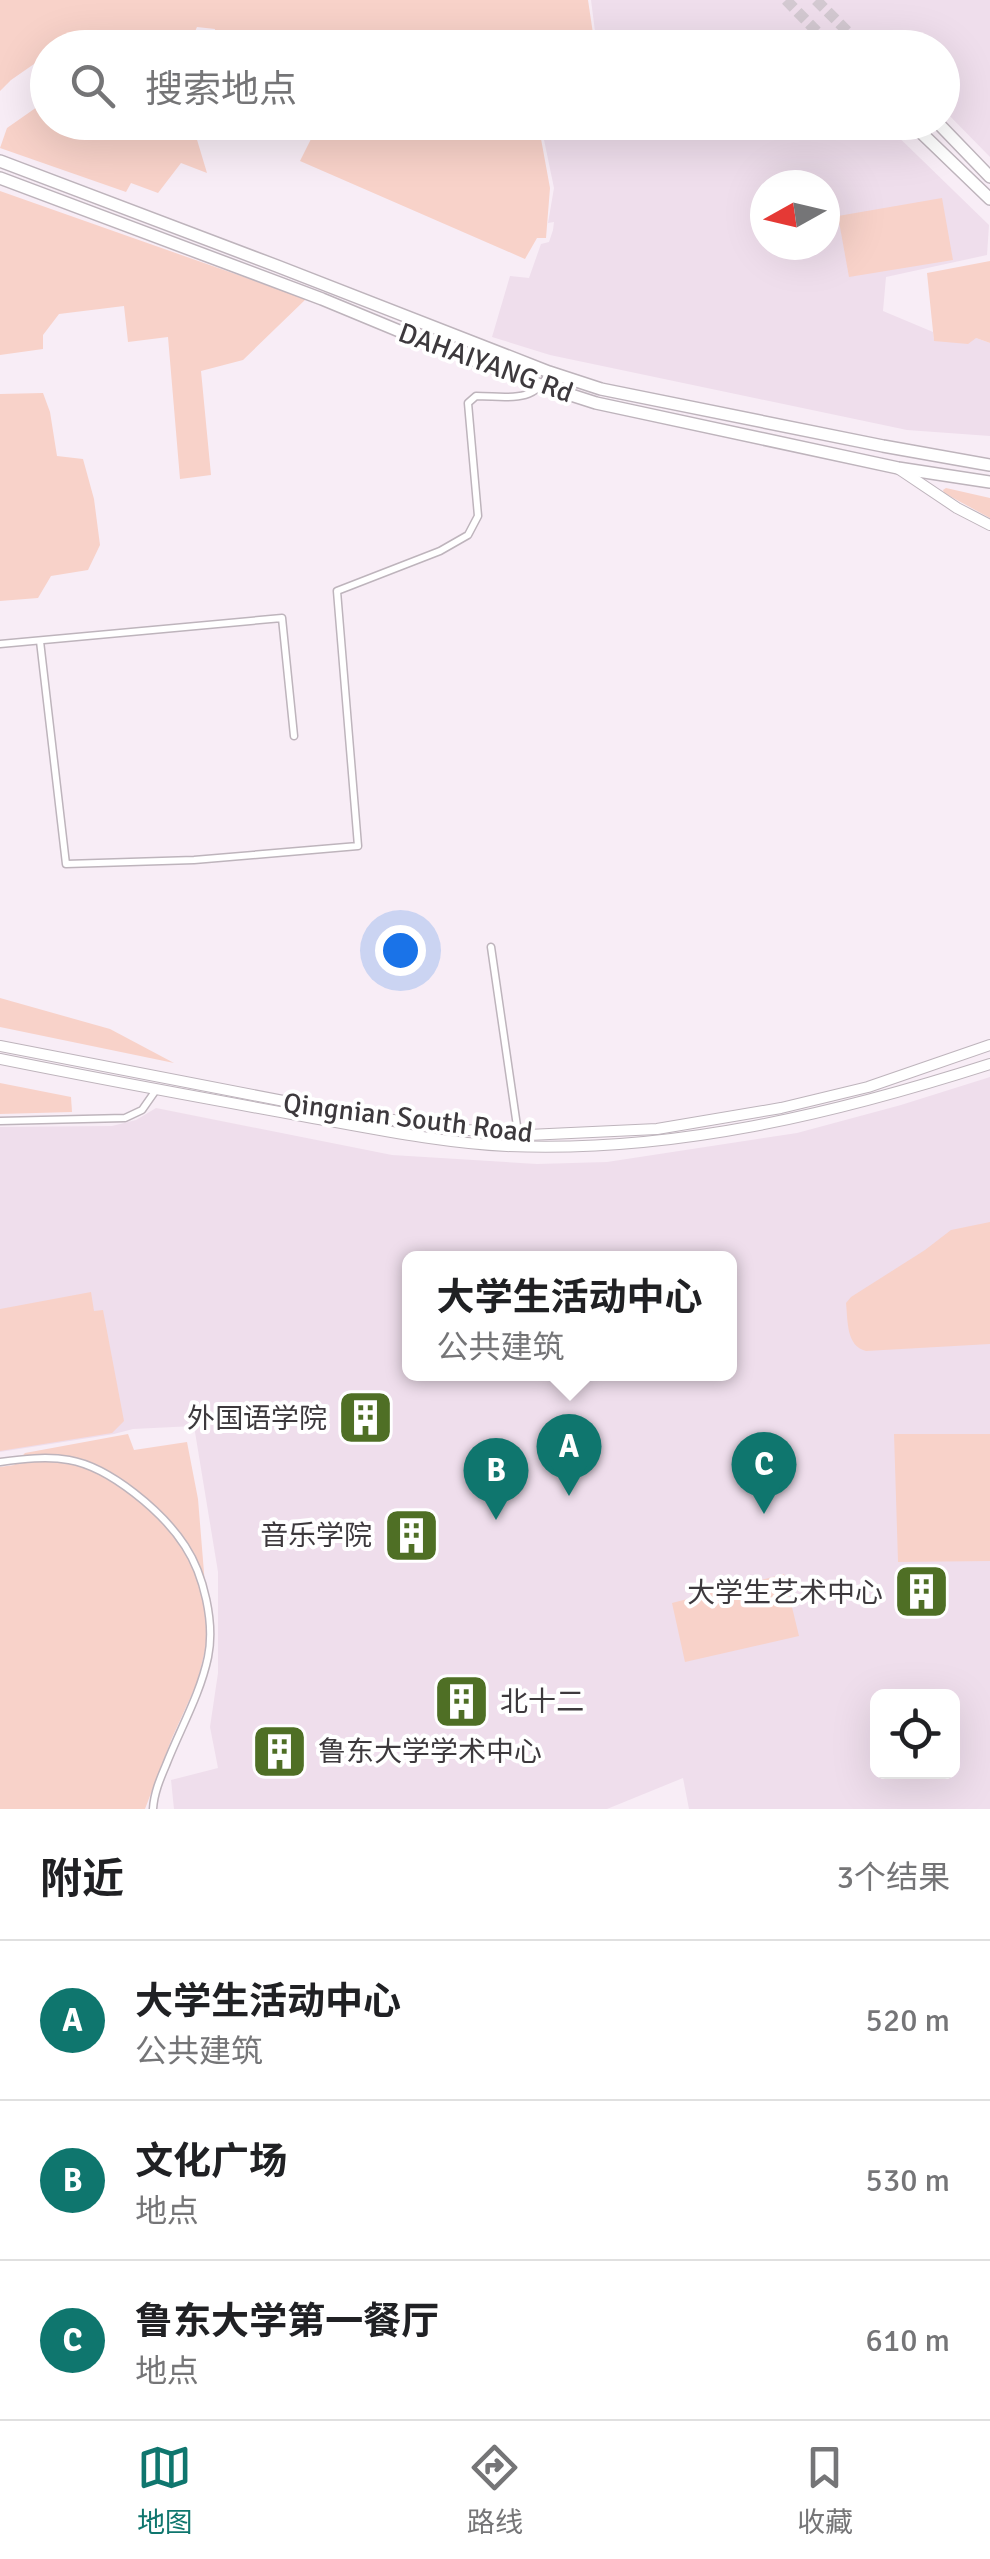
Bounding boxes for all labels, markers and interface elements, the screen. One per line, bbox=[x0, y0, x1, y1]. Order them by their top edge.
search box bbox=[30, 30, 960, 140]
icon: search bbox=[65, 58, 120, 113]
text: 搜索地点 bbox=[145, 66, 297, 113]
north arrow bbox=[750, 170, 840, 260]
street label: DAHAIYANG Rd bbox=[394, 316, 578, 410]
your location bbox=[375, 925, 426, 976]
street label: Qingnian South Road bbox=[281, 1086, 535, 1150]
popup bbox=[402, 1251, 737, 1381]
text: 大学生活动中心 bbox=[436, 1274, 703, 1321]
text: 公共建筑 bbox=[436, 1328, 565, 1367]
building icon: 外国语学院 bbox=[336, 1388, 396, 1448]
place label: 外国语学院 bbox=[187, 1402, 327, 1436]
pin: A bbox=[536, 1414, 602, 1496]
pin: C bbox=[732, 1432, 796, 1514]
pin: B bbox=[464, 1438, 528, 1520]
building icon: 音乐学院 bbox=[381, 1505, 441, 1565]
place label: 音乐学院 bbox=[260, 1519, 372, 1553]
building icon: 大学生艺术中心 bbox=[892, 1562, 952, 1622]
place label: 大学生艺术中心 bbox=[687, 1576, 883, 1610]
building icon: 北十二 bbox=[431, 1671, 491, 1731]
place label: 北十二 bbox=[500, 1685, 584, 1719]
map controls bbox=[870, 1689, 960, 1779]
button: locate bbox=[870, 1689, 960, 1779]
building icon: 鲁东大学学术中心 bbox=[249, 1721, 309, 1781]
place label: 鲁东大学学术中心 bbox=[318, 1735, 542, 1769]
text: 附近 bbox=[40, 1854, 124, 1905]
text: 3个结果 bbox=[837, 1858, 950, 1897]
text: 大学生活动中心 bbox=[135, 1978, 401, 2025]
text: A bbox=[62, 2001, 83, 2040]
text: 520 m bbox=[866, 2001, 950, 2040]
text: 公共建筑 bbox=[135, 2032, 263, 2071]
text: 文化广场 bbox=[135, 2138, 287, 2185]
text: B bbox=[63, 2161, 82, 2200]
text: 530 m bbox=[866, 2161, 950, 2200]
text: 地点 bbox=[135, 2192, 199, 2231]
text: 鲁东大学第一餐厅 bbox=[135, 2298, 439, 2345]
text: C bbox=[63, 2321, 82, 2360]
text: 610 m bbox=[866, 2321, 950, 2360]
text: 地点 bbox=[135, 2352, 199, 2391]
tab: 地图 bbox=[137, 2440, 193, 2540]
tab: 路线 bbox=[467, 2440, 523, 2540]
tab: 收藏 bbox=[797, 2440, 853, 2540]

